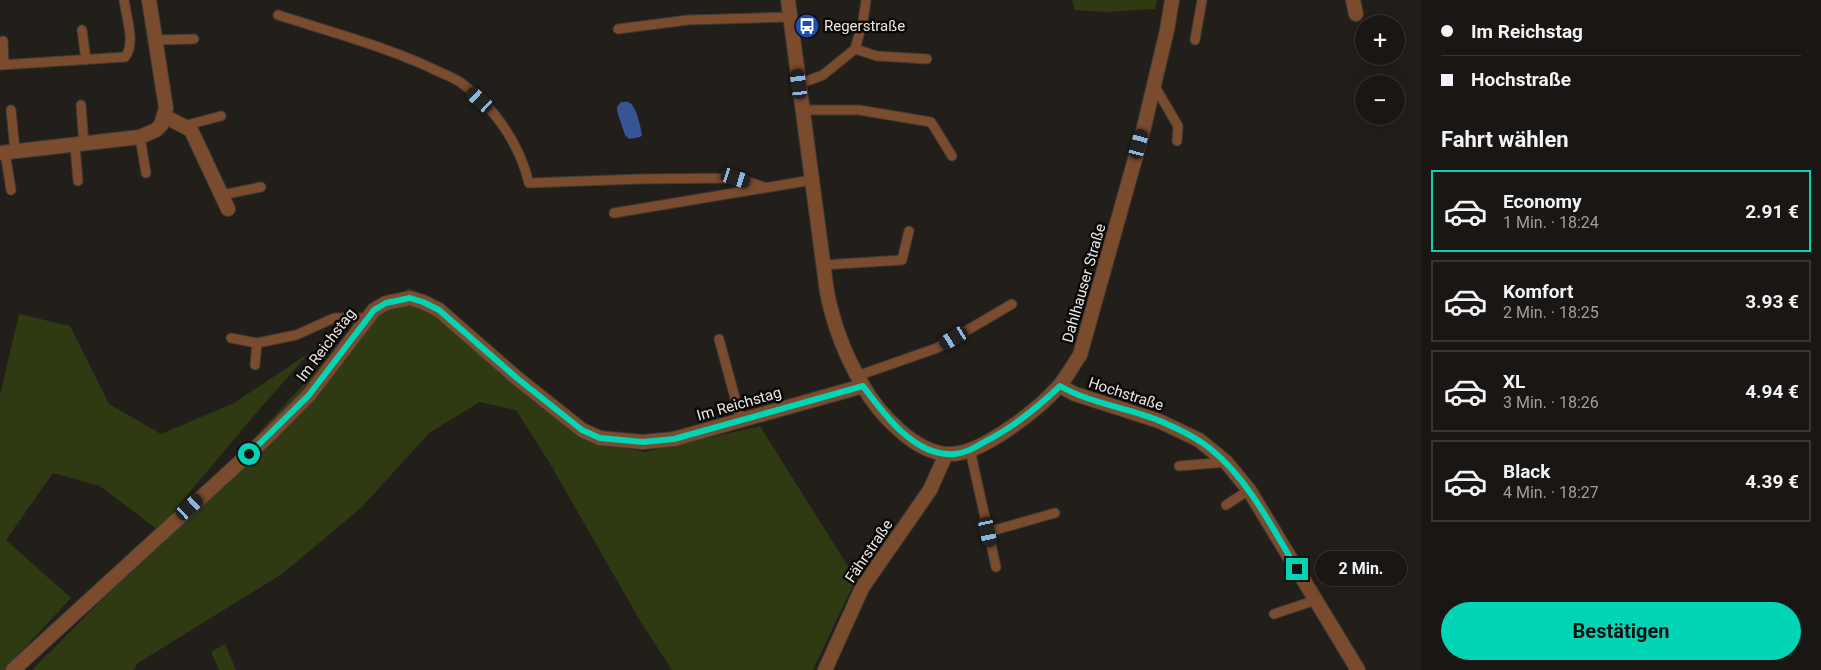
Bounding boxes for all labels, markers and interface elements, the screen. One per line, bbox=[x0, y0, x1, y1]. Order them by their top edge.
bus stop icon: Regerstraße bbox=[794, 13, 820, 39]
map controls bbox=[1355, 15, 1405, 125]
button: + bbox=[1355, 15, 1405, 65]
place label: Regerstraße bbox=[824, 17, 905, 35]
text: Im Reichstag bbox=[1471, 20, 1583, 43]
car bbox=[789, 68, 808, 100]
text: Hochstraße bbox=[1471, 68, 1571, 91]
button: − bbox=[1355, 75, 1405, 125]
car bbox=[463, 84, 496, 116]
text: Fahrt wählen bbox=[1441, 127, 1569, 152]
car bbox=[1127, 128, 1150, 160]
car bbox=[719, 166, 752, 190]
icon: car bbox=[1443, 189, 1488, 234]
text: Economy bbox=[1503, 190, 1582, 213]
text: 2.91 € bbox=[1745, 200, 1799, 223]
text: 1 Min. · 18:24 bbox=[1503, 213, 1599, 232]
street label: Dahlhauser Straße bbox=[1058, 221, 1110, 344]
icon: car bbox=[1443, 279, 1488, 324]
text: Komfort bbox=[1503, 280, 1573, 303]
text: 3.93 € bbox=[1745, 290, 1799, 313]
text: 2 Min. · 18:25 bbox=[1503, 303, 1599, 322]
street label: Im Reichstag bbox=[293, 305, 359, 385]
car bbox=[937, 324, 970, 352]
icon: car bbox=[1443, 369, 1488, 414]
text: XL bbox=[1503, 370, 1525, 393]
street label: Hochstraße bbox=[1086, 373, 1166, 415]
text: 4.94 € bbox=[1745, 380, 1799, 403]
street label: Im Reichstag bbox=[695, 383, 783, 425]
text: 3 Min. · 18:26 bbox=[1503, 393, 1599, 412]
route start bbox=[238, 443, 260, 465]
icon: car bbox=[1443, 459, 1488, 504]
text: Black bbox=[1503, 460, 1550, 483]
text: 4.39 € bbox=[1745, 470, 1799, 493]
text: 4 Min. · 18:27 bbox=[1503, 483, 1599, 502]
car bbox=[173, 491, 206, 523]
street label: Fährstraße bbox=[841, 516, 897, 586]
car bbox=[977, 516, 998, 548]
callout: 2 Min. bbox=[1314, 552, 1407, 586]
route end bbox=[1286, 558, 1308, 580]
text: 2 Min. bbox=[1338, 559, 1384, 578]
button: Bestätigen bbox=[1441, 602, 1801, 660]

